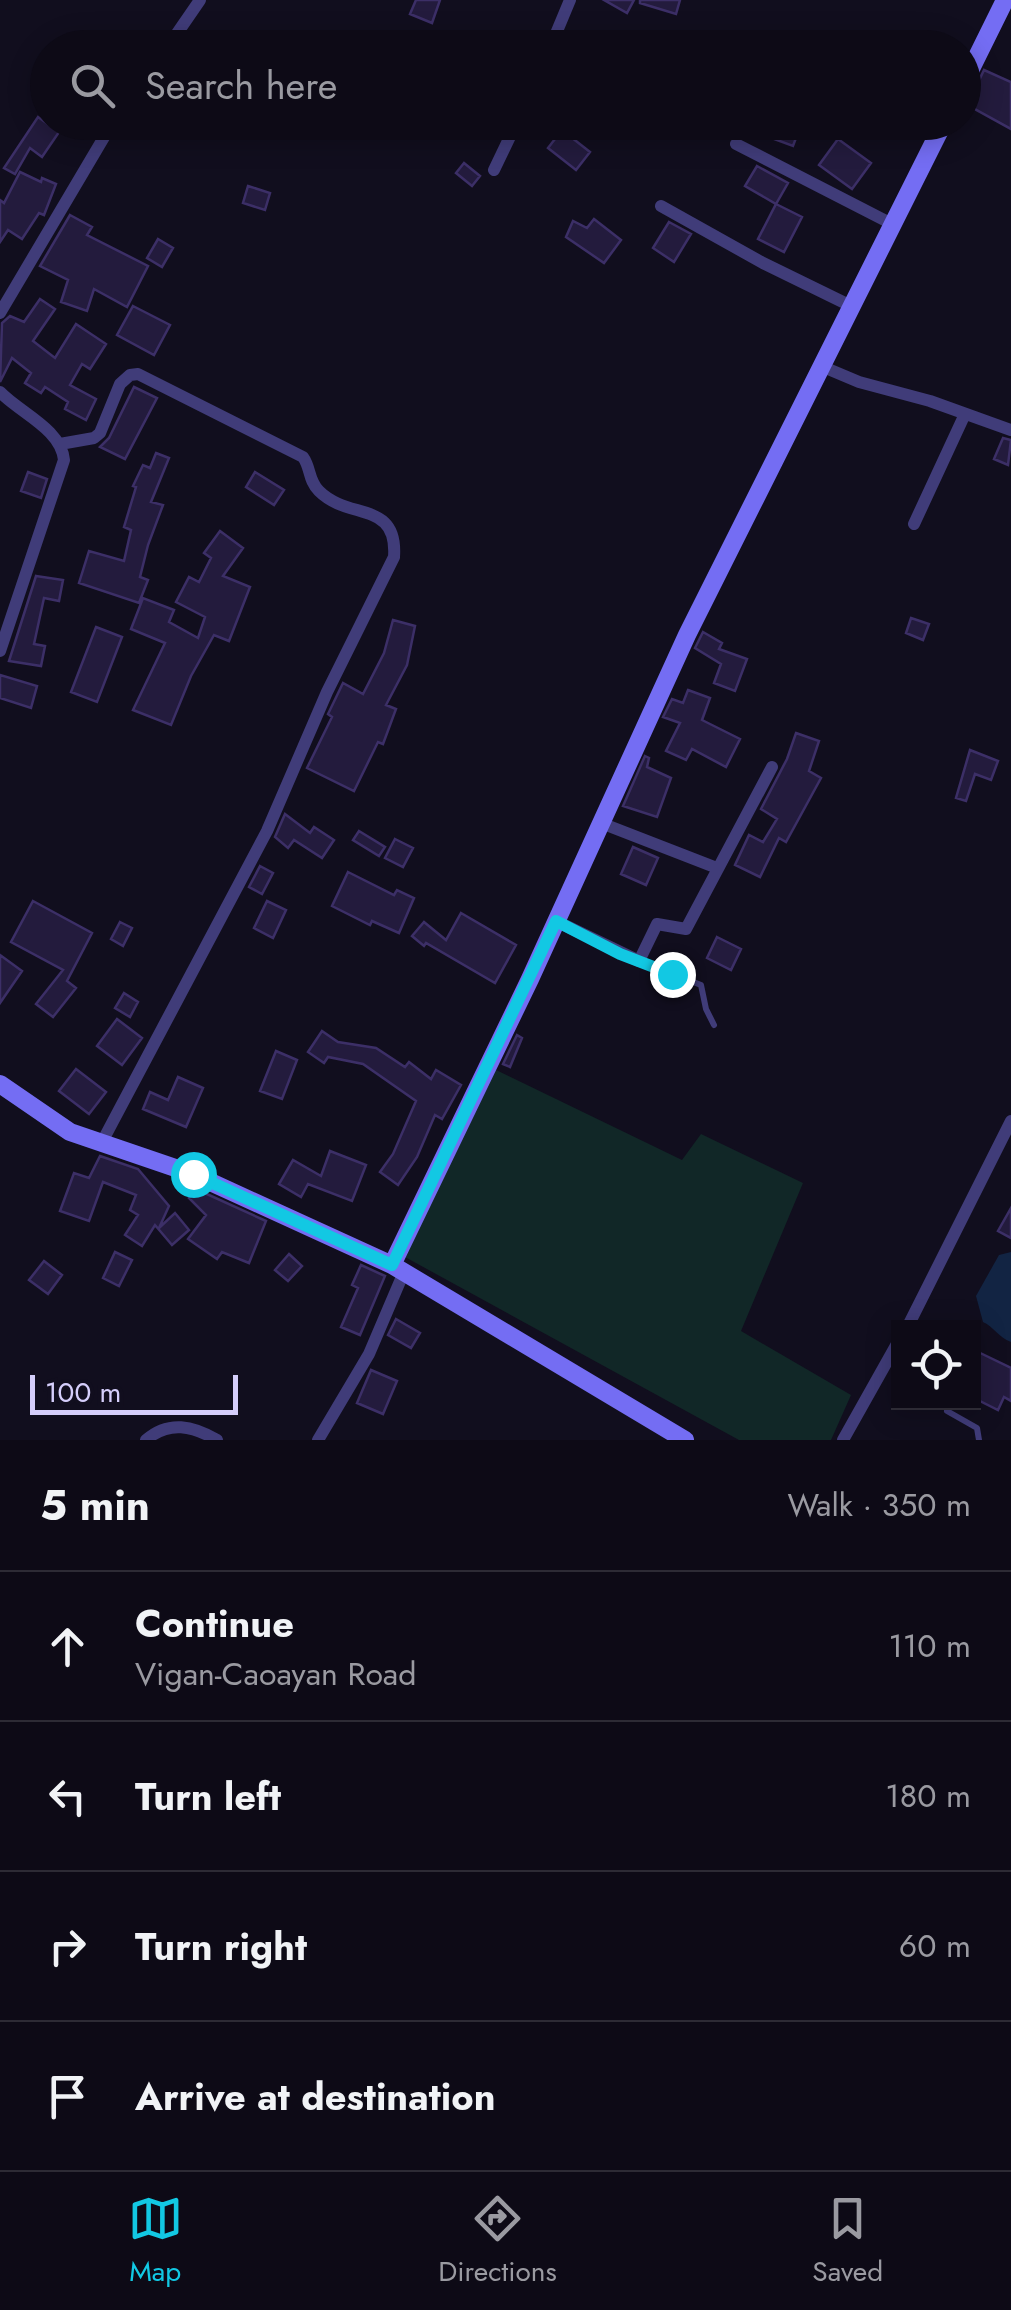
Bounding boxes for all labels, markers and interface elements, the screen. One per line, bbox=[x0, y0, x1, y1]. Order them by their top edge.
search box bbox=[30, 30, 981, 140]
icon: search bbox=[65, 58, 120, 113]
text: Search here bbox=[145, 58, 337, 113]
route end bbox=[650, 952, 696, 998]
route start bbox=[171, 1152, 217, 1198]
map controls bbox=[891, 1320, 981, 1410]
button: locate bbox=[891, 1320, 981, 1410]
scale bar bbox=[30, 1370, 238, 1414]
text: 100 m bbox=[45, 1372, 121, 1413]
text: 5 min bbox=[40, 1475, 150, 1536]
text: Walk · 350 m bbox=[788, 1482, 971, 1528]
text: Continue bbox=[135, 1596, 294, 1651]
icon: ahead bbox=[40, 1619, 95, 1674]
text: 110 m bbox=[888, 1623, 971, 1669]
text: Vigan-Caoayan Road bbox=[135, 1651, 417, 1697]
icon: left bbox=[40, 1769, 95, 1824]
text: Turn left bbox=[135, 1769, 281, 1824]
text: 180 m bbox=[885, 1773, 971, 1819]
icon: right bbox=[40, 1919, 95, 1974]
text: Turn right bbox=[135, 1919, 307, 1974]
text: 60 m bbox=[899, 1923, 971, 1969]
icon: arrive bbox=[40, 2069, 95, 2124]
text: Arrive at destination bbox=[135, 2069, 496, 2124]
tab: Map bbox=[128, 2191, 183, 2292]
tab: Directions bbox=[438, 2191, 557, 2292]
tab: Saved bbox=[812, 2191, 883, 2292]

